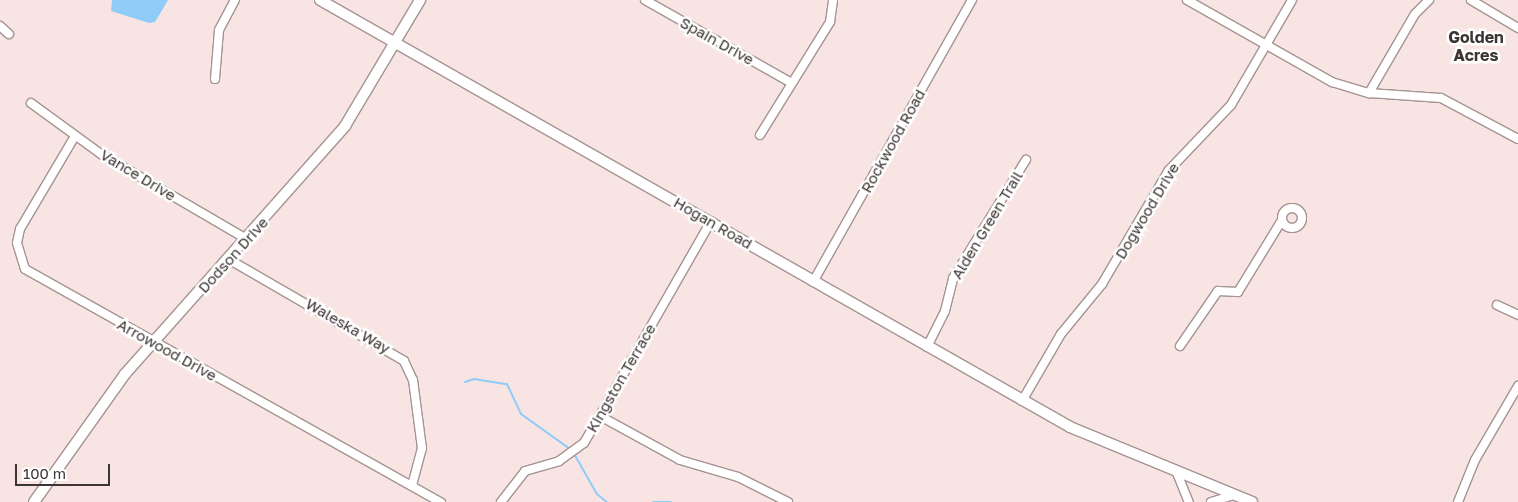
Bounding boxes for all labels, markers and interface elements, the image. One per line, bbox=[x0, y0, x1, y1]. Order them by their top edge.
street label: Spain Drive bbox=[677, 13, 757, 69]
district label: Golden Acres bbox=[1448, 27, 1504, 65]
street label: Rockwood Road bbox=[857, 86, 929, 196]
street label: Vance Drive bbox=[97, 145, 179, 205]
street label: Dogwood Drive bbox=[1111, 160, 1183, 262]
street label: Alden Green Trail bbox=[948, 168, 1026, 282]
street label: Hogan Road bbox=[670, 193, 756, 253]
street label: Dodson Drive bbox=[194, 213, 272, 297]
street label: Waleska Way bbox=[303, 295, 393, 357]
street label: Arrowood Drive bbox=[114, 315, 220, 385]
street label: Kingston Terrace bbox=[583, 321, 659, 435]
scale bar bbox=[18, 454, 112, 486]
text: 100 m bbox=[23, 464, 66, 482]

